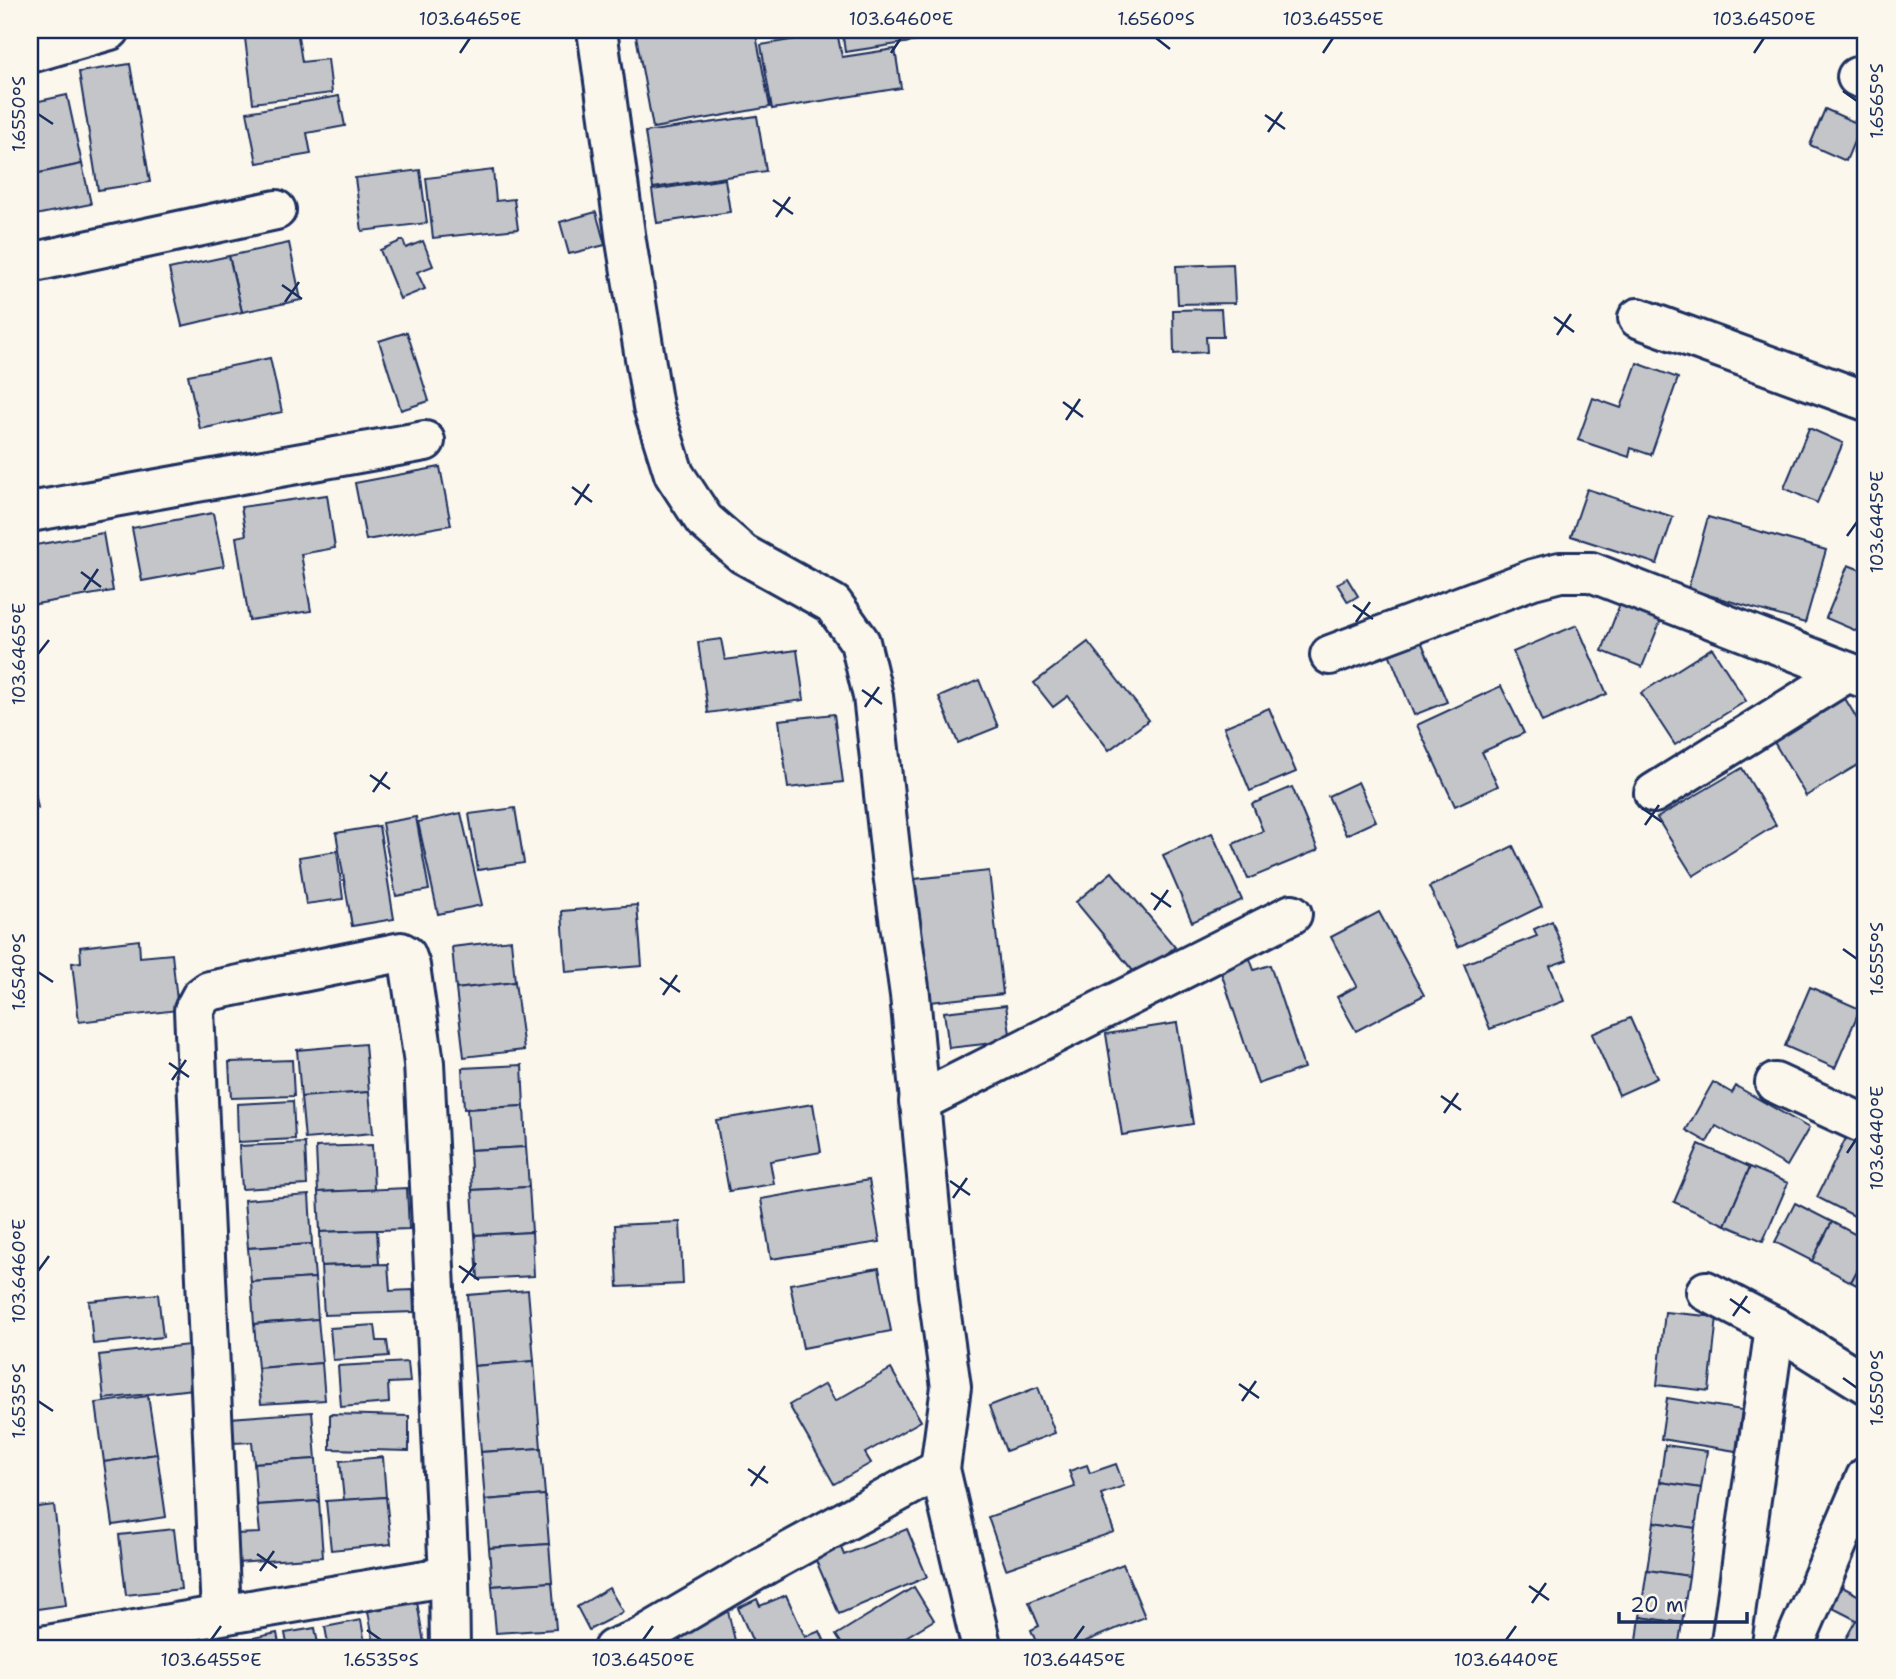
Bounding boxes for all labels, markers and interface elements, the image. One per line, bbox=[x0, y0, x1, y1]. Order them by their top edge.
text: 103.6465°E bbox=[419, 7, 521, 31]
text: 103.6460°E bbox=[849, 7, 953, 31]
text: 1.6560°S bbox=[1117, 7, 1195, 31]
text: 103.6455°E bbox=[1282, 7, 1384, 31]
text: 103.6450°E bbox=[1712, 7, 1816, 31]
text: 1.6565°S bbox=[1865, 63, 1889, 139]
text: 1.6550°S bbox=[7, 76, 31, 152]
text: 103.6445°E bbox=[1865, 471, 1889, 573]
text: 103.6465°E bbox=[7, 603, 31, 705]
text: 1.6555°S bbox=[1865, 922, 1889, 996]
text: 1.6540°S bbox=[7, 933, 31, 1011]
text: 103.6440°E bbox=[1865, 1086, 1889, 1190]
text: 103.6460°E bbox=[7, 1219, 31, 1323]
text: 1.6550°S bbox=[1865, 1350, 1889, 1426]
text: 1.6535°S bbox=[7, 1363, 31, 1439]
scale bar bbox=[1619, 1581, 1747, 1625]
text: 20 m bbox=[1630, 1591, 1684, 1619]
text: 103.6455°E bbox=[160, 1648, 262, 1672]
text: 1.6535°S bbox=[343, 1648, 419, 1672]
text: 103.6450°E bbox=[591, 1648, 695, 1672]
text: 103.6445°E bbox=[1023, 1648, 1125, 1672]
text: 103.6440°E bbox=[1454, 1648, 1558, 1672]

